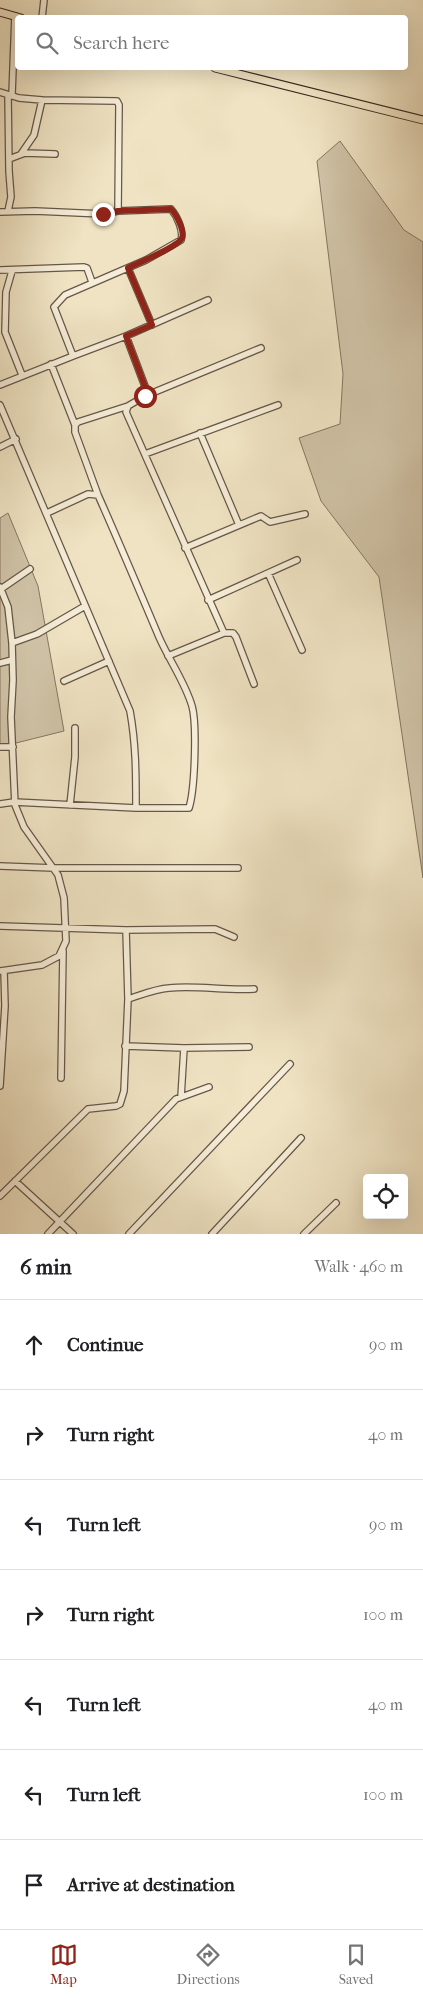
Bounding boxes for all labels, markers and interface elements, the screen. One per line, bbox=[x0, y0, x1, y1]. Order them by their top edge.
search box bbox=[15, 15, 408, 70]
icon: search bbox=[33, 29, 61, 57]
text: Search here bbox=[73, 32, 169, 54]
route end bbox=[92, 203, 115, 226]
route start bbox=[134, 385, 157, 408]
map controls bbox=[363, 1174, 408, 1219]
button: locate bbox=[363, 1174, 408, 1219]
text: 6 min bbox=[20, 1255, 72, 1279]
text: Walk · 460 m bbox=[315, 1257, 403, 1276]
icon: ahead bbox=[20, 1331, 48, 1359]
text: Continue bbox=[67, 1334, 143, 1356]
text: 90 m bbox=[369, 1335, 403, 1354]
icon: right bbox=[20, 1421, 48, 1449]
text: Turn right bbox=[67, 1424, 154, 1446]
text: 40 m bbox=[368, 1425, 403, 1444]
icon: left bbox=[20, 1511, 48, 1539]
text: Turn left bbox=[67, 1514, 141, 1536]
text: 90 m bbox=[369, 1515, 403, 1534]
icon: right bbox=[20, 1601, 48, 1629]
text: Turn right bbox=[67, 1604, 154, 1626]
text: 100 m bbox=[363, 1605, 403, 1624]
icon: left bbox=[20, 1691, 48, 1719]
text: Turn left bbox=[67, 1694, 141, 1716]
text: 40 m bbox=[368, 1695, 403, 1714]
icon: left bbox=[20, 1781, 48, 1809]
text: Turn left bbox=[67, 1784, 141, 1806]
text: 100 m bbox=[363, 1785, 403, 1804]
icon: arrive bbox=[20, 1871, 48, 1899]
text: Arrive at destination bbox=[67, 1874, 235, 1896]
tab: Map bbox=[50, 1941, 78, 1988]
tab: Directions bbox=[177, 1941, 240, 1988]
tab: Saved bbox=[339, 1941, 373, 1988]

